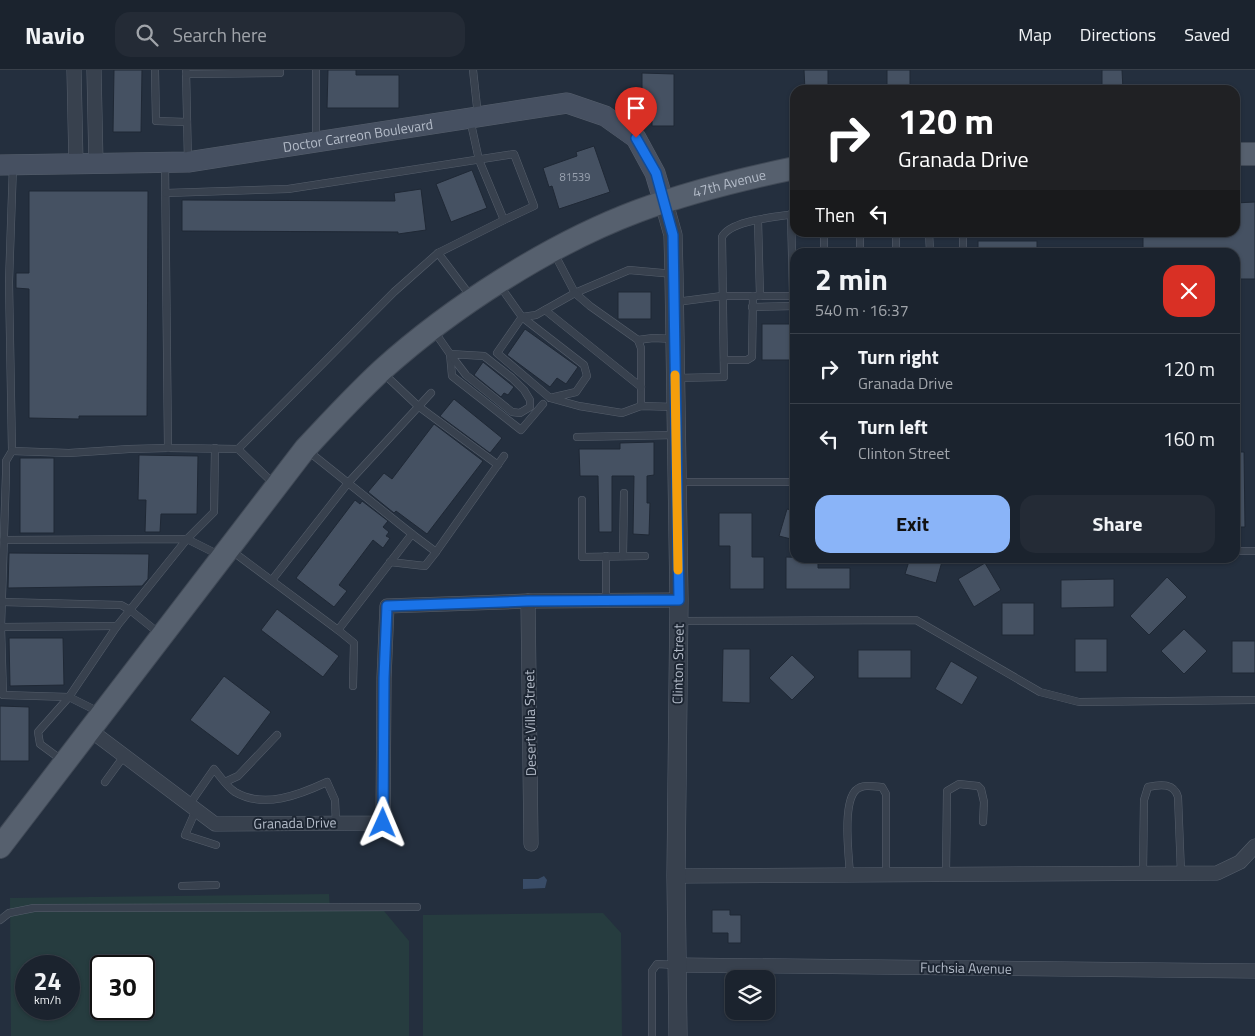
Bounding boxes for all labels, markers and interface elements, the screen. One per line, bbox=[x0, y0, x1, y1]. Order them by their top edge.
search box bbox=[115, 12, 465, 57]
text: Navio bbox=[25, 17, 85, 53]
text: Search here bbox=[173, 20, 267, 49]
icon: search bbox=[133, 21, 161, 49]
text: Map bbox=[1018, 21, 1052, 48]
text: Directions bbox=[1080, 21, 1156, 48]
text: Saved bbox=[1184, 21, 1230, 48]
pin bbox=[615, 87, 657, 138]
icon: arrive bbox=[622, 94, 650, 122]
text: 120 m bbox=[898, 94, 994, 148]
icon: right bbox=[815, 105, 880, 170]
street label: Doctor Carreon Boulevard bbox=[281, 113, 434, 157]
text: Granada Drive bbox=[898, 142, 1029, 176]
street label: 47th Avenue bbox=[690, 164, 768, 202]
house number: 81539 bbox=[560, 169, 590, 185]
text: Then bbox=[815, 200, 855, 229]
icon: left bbox=[865, 200, 893, 228]
text: 2 min bbox=[815, 256, 888, 302]
button: close bbox=[1163, 265, 1215, 317]
text: 540 m · 16:37 bbox=[815, 298, 909, 322]
text: Turn right bbox=[858, 342, 939, 371]
text: 120 m bbox=[1163, 354, 1215, 383]
icon: right bbox=[815, 355, 843, 383]
text: Granada Drive bbox=[858, 371, 953, 395]
text: Turn left bbox=[858, 412, 928, 441]
text: 160 m bbox=[1163, 424, 1215, 453]
icon: left bbox=[815, 425, 843, 453]
text: Clinton Street bbox=[858, 441, 950, 465]
button: Exit bbox=[815, 495, 1010, 553]
button: Share bbox=[1020, 495, 1215, 553]
street label: Clinton Street bbox=[666, 624, 689, 704]
street label: Desert Villa Street bbox=[518, 670, 541, 776]
position arrow bbox=[356, 796, 408, 848]
street label: Granada Drive bbox=[253, 811, 337, 834]
speed limit sign: 30 bbox=[90, 955, 155, 1020]
street label: Fuchsia Avenue bbox=[920, 956, 1012, 979]
text: 24 bbox=[33, 962, 62, 1000]
map controls bbox=[725, 970, 775, 1020]
button: layers bbox=[725, 970, 775, 1020]
text: km/h bbox=[34, 990, 61, 1009]

